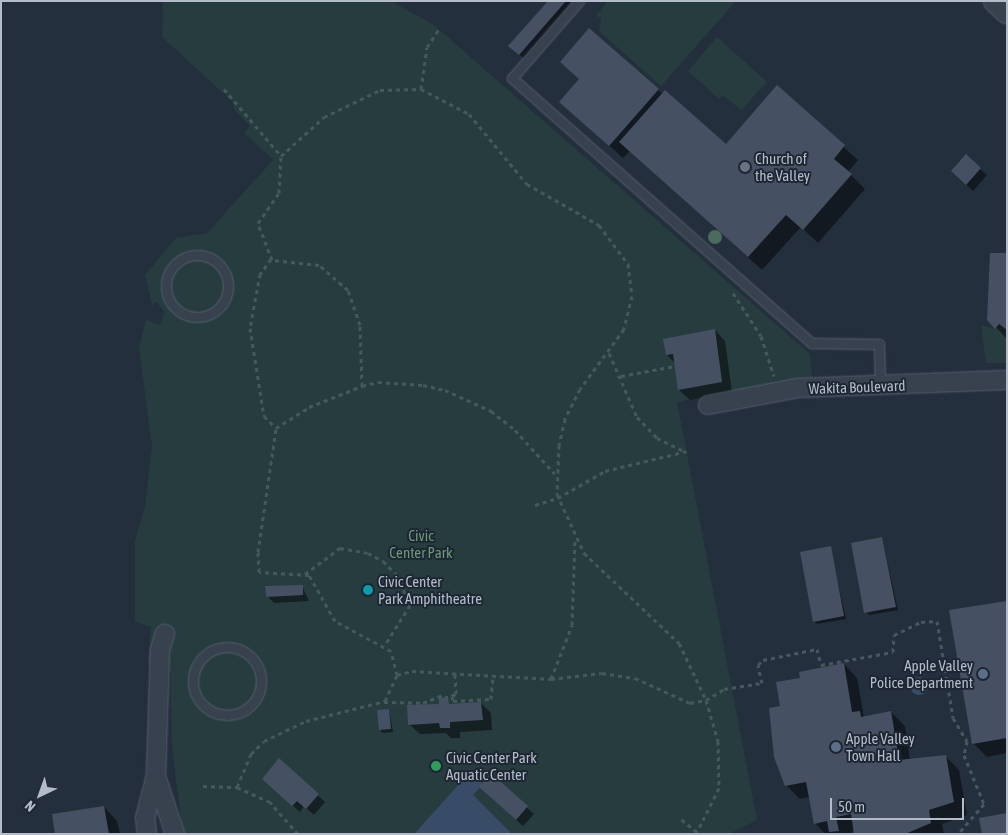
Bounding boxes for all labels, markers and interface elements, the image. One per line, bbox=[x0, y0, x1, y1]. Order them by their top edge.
place label: Church of the Valley bbox=[755, 149, 810, 184]
marker: Church of the Valley bbox=[739, 161, 751, 173]
street label: Wakita Boulevard bbox=[808, 376, 906, 398]
park label: Civic Center Park bbox=[389, 526, 453, 561]
place label: Civic Center Park Amphitheatre bbox=[378, 572, 482, 607]
marker: Civic Center Park Amphitheatre bbox=[362, 584, 374, 596]
place label: Apple Valley Police Department bbox=[870, 656, 973, 691]
marker: Apple Valley Police Department bbox=[977, 668, 989, 680]
place label: Apple Valley Town Hall bbox=[846, 729, 915, 764]
marker: Apple Valley Town Hall bbox=[830, 741, 842, 753]
place label: Civic Center Park Aquatic Center bbox=[446, 748, 537, 783]
marker: Civic Center Park Aquatic Center bbox=[430, 760, 442, 772]
north arrow bbox=[15, 770, 65, 820]
scale bar bbox=[833, 788, 967, 820]
text: N bbox=[22, 797, 38, 815]
text: 50 m bbox=[838, 798, 865, 815]

